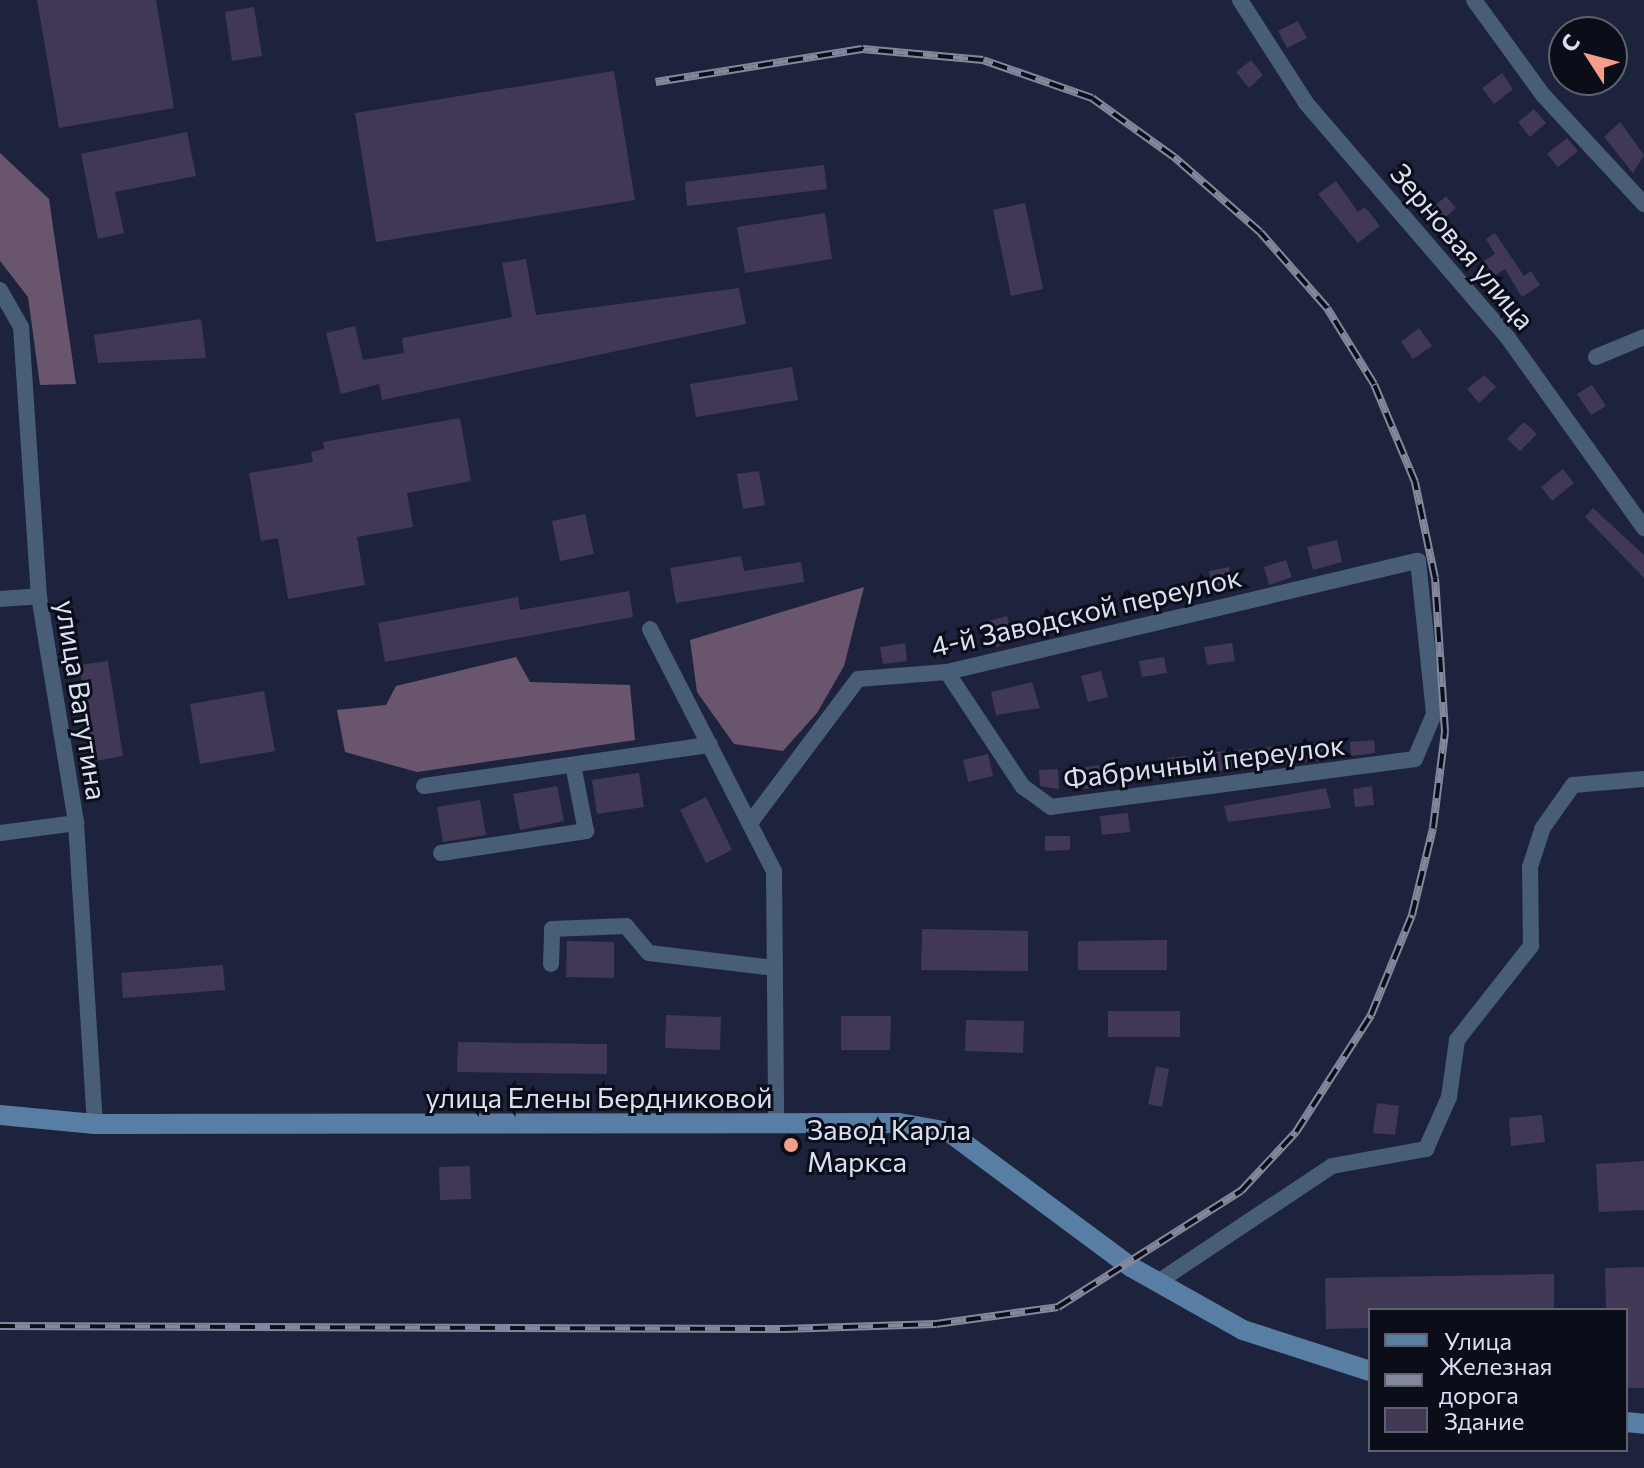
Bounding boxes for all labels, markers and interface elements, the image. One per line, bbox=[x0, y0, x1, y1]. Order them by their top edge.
north arrow bbox=[1548, 16, 1628, 96]
text: С bbox=[1554, 29, 1585, 57]
street label: Зерновая улица bbox=[1384, 156, 1542, 336]
street label: 4-й Заводской переулок bbox=[927, 559, 1245, 663]
street label: улица Ватутина bbox=[50, 598, 114, 802]
street label: Фабричный переулок bbox=[1061, 727, 1347, 795]
street label: улица Елены Бердниковой bbox=[426, 1080, 772, 1114]
place label: Завод Карла Маркса bbox=[807, 1112, 971, 1178]
marker: Завод Карла Маркса bbox=[782, 1136, 800, 1154]
legend bbox=[1368, 1308, 1628, 1452]
text: Улица bbox=[1444, 1326, 1512, 1355]
text: Железная дорога bbox=[1439, 1351, 1552, 1409]
text: Здание bbox=[1444, 1406, 1524, 1435]

